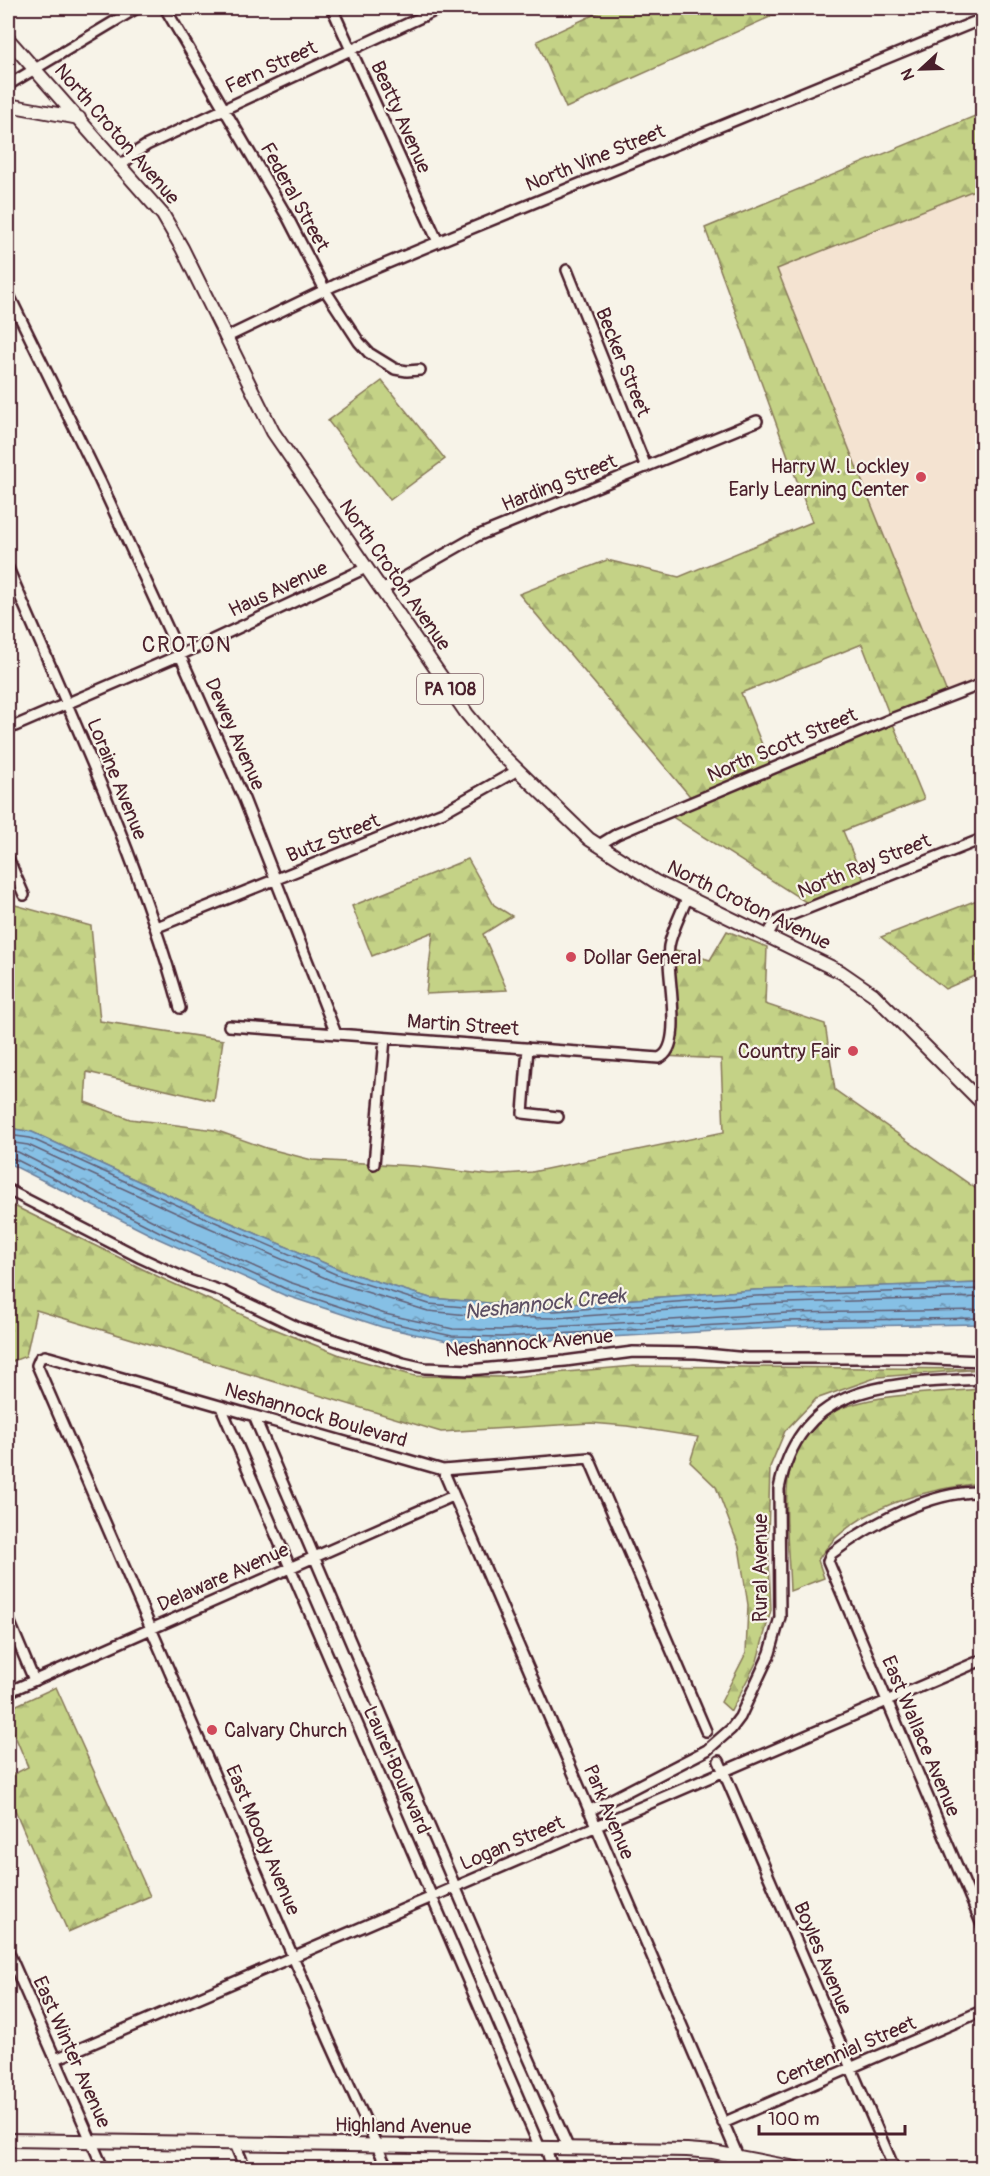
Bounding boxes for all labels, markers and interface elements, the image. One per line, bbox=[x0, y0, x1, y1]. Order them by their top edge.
street label: Fern Street bbox=[221, 34, 322, 99]
north arrow bbox=[891, 39, 951, 99]
street label: Beatty Avenue bbox=[365, 57, 437, 177]
street label: North Croton Avenue bbox=[49, 58, 185, 210]
text: N bbox=[897, 65, 919, 83]
street label: North Vine Street bbox=[522, 118, 669, 197]
street label: Federal Street bbox=[255, 138, 336, 257]
street label: Becker Street bbox=[590, 304, 657, 421]
street label: Harding Street bbox=[498, 448, 621, 517]
place label: Harry W. Lockley Early Learning Center bbox=[729, 454, 909, 502]
marker: Harry W. Lockley Early Learning Center bbox=[914, 470, 928, 484]
street label: North Croton Avenue bbox=[333, 495, 457, 655]
street label: Haus Avenue bbox=[225, 555, 332, 623]
district label: CROTON bbox=[142, 631, 232, 659]
street label: Dewey Avenue bbox=[199, 674, 271, 794]
road number: PA 108 bbox=[417, 674, 483, 704]
street label: North Scott Street bbox=[703, 702, 862, 788]
street label: Loraine Avenue bbox=[81, 715, 153, 844]
street label: Butz Street bbox=[283, 808, 384, 868]
street label: North Ray Street bbox=[794, 828, 935, 904]
street label: North Croton Avenue bbox=[663, 855, 835, 955]
place label: Dollar General bbox=[583, 945, 702, 970]
marker: Dollar General bbox=[564, 950, 578, 964]
street label: Martin Street bbox=[406, 1009, 521, 1041]
place label: Country Fair bbox=[738, 1039, 841, 1064]
marker: Country Fair bbox=[846, 1044, 860, 1058]
water label: Neshannock Creek bbox=[463, 1282, 629, 1326]
street label: Neshannock Avenue bbox=[444, 1323, 614, 1363]
street label: Neshannock Boulevard bbox=[222, 1377, 410, 1453]
street label: Rural Avenue bbox=[748, 1514, 773, 1622]
street label: Delaware Avenue bbox=[153, 1537, 293, 1617]
street label: East Wallace Avenue bbox=[876, 1652, 966, 1820]
street label: Laurel Boulevard bbox=[358, 1702, 436, 1838]
place label: Calvary Church bbox=[224, 1718, 347, 1743]
marker: Calvary Church bbox=[205, 1723, 219, 1737]
street label: East Moody Avenue bbox=[220, 1761, 306, 1919]
street label: Park Avenue bbox=[578, 1761, 640, 1863]
street label: Logan Street bbox=[456, 1810, 569, 1876]
street label: Boyles Avenue bbox=[788, 1898, 858, 2018]
street label: East Winter Avenue bbox=[27, 1972, 117, 2132]
street label: Centennial Street bbox=[772, 2010, 920, 2092]
scale bar bbox=[759, 2098, 904, 2136]
text: 100 m bbox=[768, 2108, 820, 2131]
street label: Highland Avenue bbox=[335, 2112, 471, 2140]

